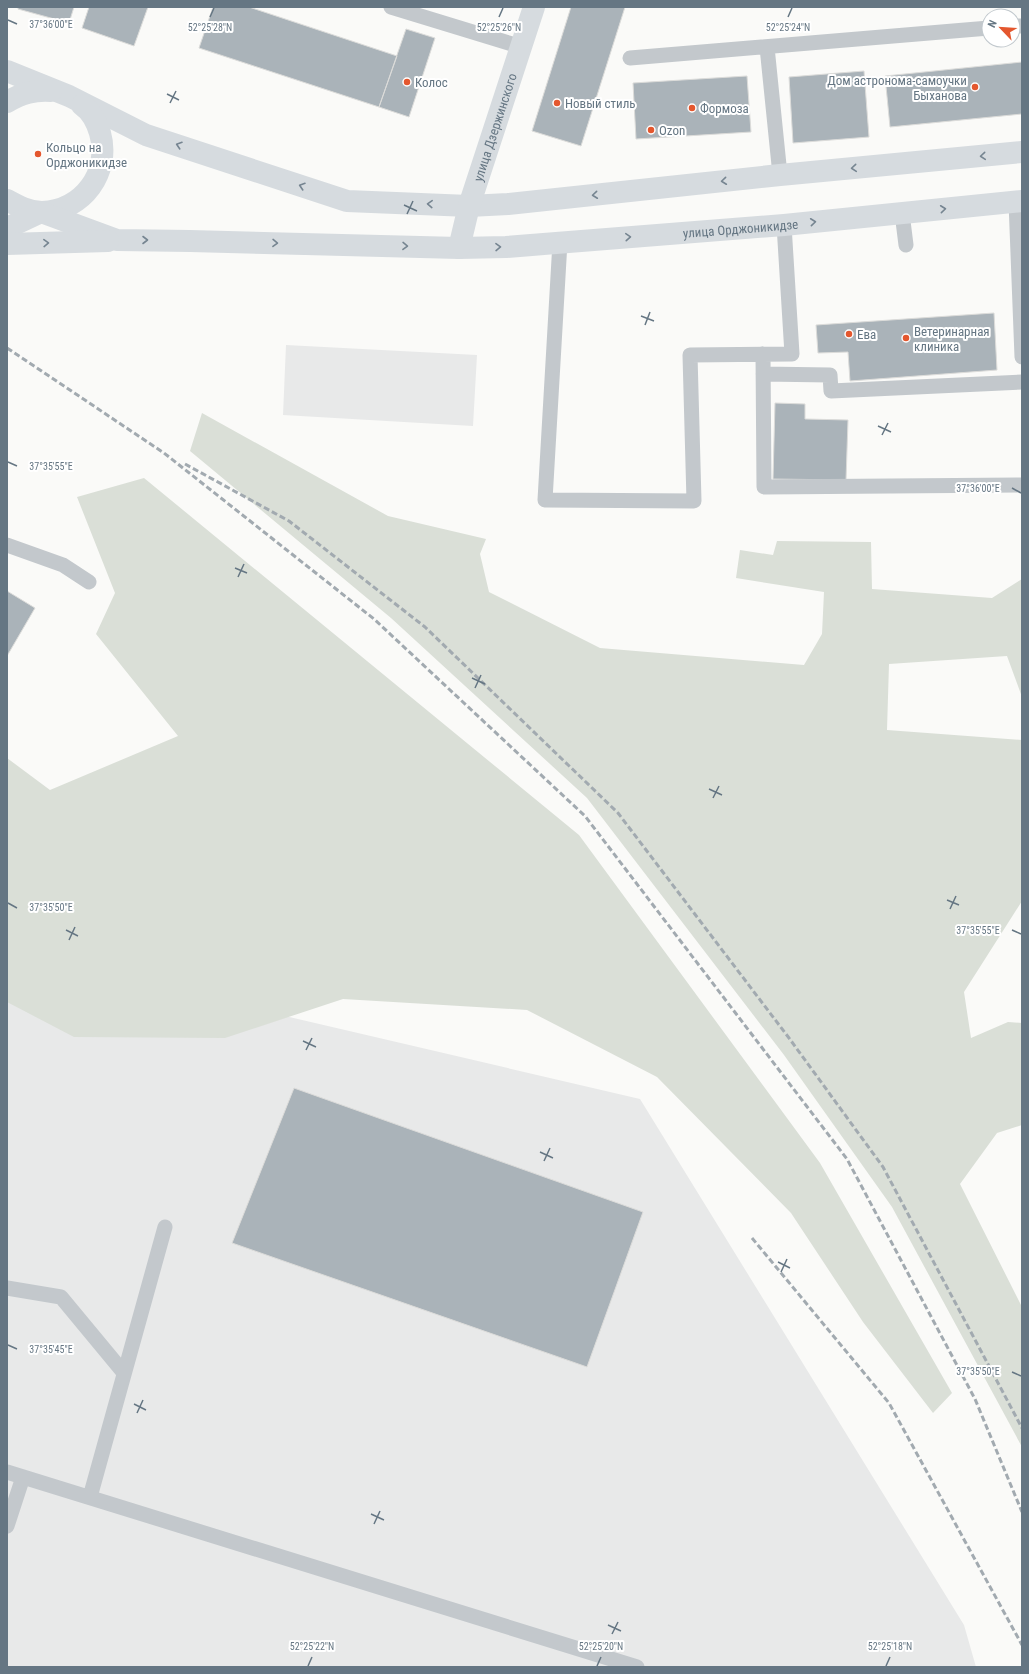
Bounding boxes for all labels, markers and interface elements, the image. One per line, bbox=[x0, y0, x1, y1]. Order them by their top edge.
north arrow bbox=[981, 8, 1021, 48]
text: N bbox=[985, 18, 1000, 30]
text: 37°36'00"E bbox=[29, 19, 73, 30]
text: 52°25'28"N bbox=[188, 22, 232, 33]
text: 52°25'26"N bbox=[477, 22, 521, 33]
text: 52°25'24"N bbox=[766, 22, 810, 33]
street label: улица Дзержинского bbox=[470, 71, 519, 183]
place label: Дом астронома-самоучки Быханова bbox=[827, 73, 967, 103]
place label: Колос bbox=[415, 75, 448, 90]
marker: Колос bbox=[402, 77, 412, 87]
marker: Дом астронома-самоучки Быханова bbox=[970, 82, 980, 92]
place label: Новый стиль bbox=[565, 96, 636, 111]
marker: Новый стиль bbox=[552, 98, 562, 108]
place label: Формоза bbox=[700, 101, 749, 116]
marker: Формоза bbox=[687, 103, 697, 113]
place label: Ozon bbox=[659, 123, 685, 138]
marker: Ozon bbox=[646, 125, 656, 135]
place label: Кольцо на Орджоникидзе bbox=[46, 140, 127, 170]
one-way arrow bbox=[175, 142, 182, 150]
marker: Кольцо на Орджоникидзе bbox=[33, 149, 43, 159]
one-way arrow bbox=[980, 151, 986, 160]
one-way arrow bbox=[851, 163, 857, 172]
one-way arrow bbox=[721, 176, 727, 185]
one-way arrow bbox=[299, 182, 306, 191]
one-way arrow bbox=[592, 190, 598, 199]
one-way arrow bbox=[427, 200, 433, 209]
one-way arrow bbox=[940, 205, 946, 214]
street label: улица Орджоникидзе bbox=[682, 216, 799, 240]
one-way arrow bbox=[810, 218, 816, 227]
one-way arrow bbox=[625, 232, 631, 241]
one-way arrow bbox=[142, 236, 148, 244]
one-way arrow bbox=[43, 239, 49, 247]
one-way arrow bbox=[272, 239, 278, 247]
one-way arrow bbox=[402, 242, 408, 250]
one-way arrow bbox=[495, 243, 501, 251]
place label: Ветеринарная клиника bbox=[914, 324, 990, 354]
place label: Ева bbox=[857, 327, 876, 342]
marker: Ева bbox=[844, 329, 854, 339]
marker: Ветеринарная клиника bbox=[901, 333, 911, 343]
text: 37°35'55"E bbox=[29, 461, 73, 472]
text: 37°36'00"E bbox=[956, 483, 1000, 494]
text: 37°35'50"E bbox=[29, 902, 73, 913]
text: 37°35'55"E bbox=[956, 925, 1000, 936]
text: 37°35'45"E bbox=[29, 1344, 73, 1355]
text: 37°35'50"E bbox=[956, 1366, 1000, 1377]
text: 52°25'22"N bbox=[290, 1641, 334, 1652]
text: 52°25'20"N bbox=[579, 1641, 623, 1652]
text: 52°25'18"N bbox=[868, 1641, 912, 1652]

